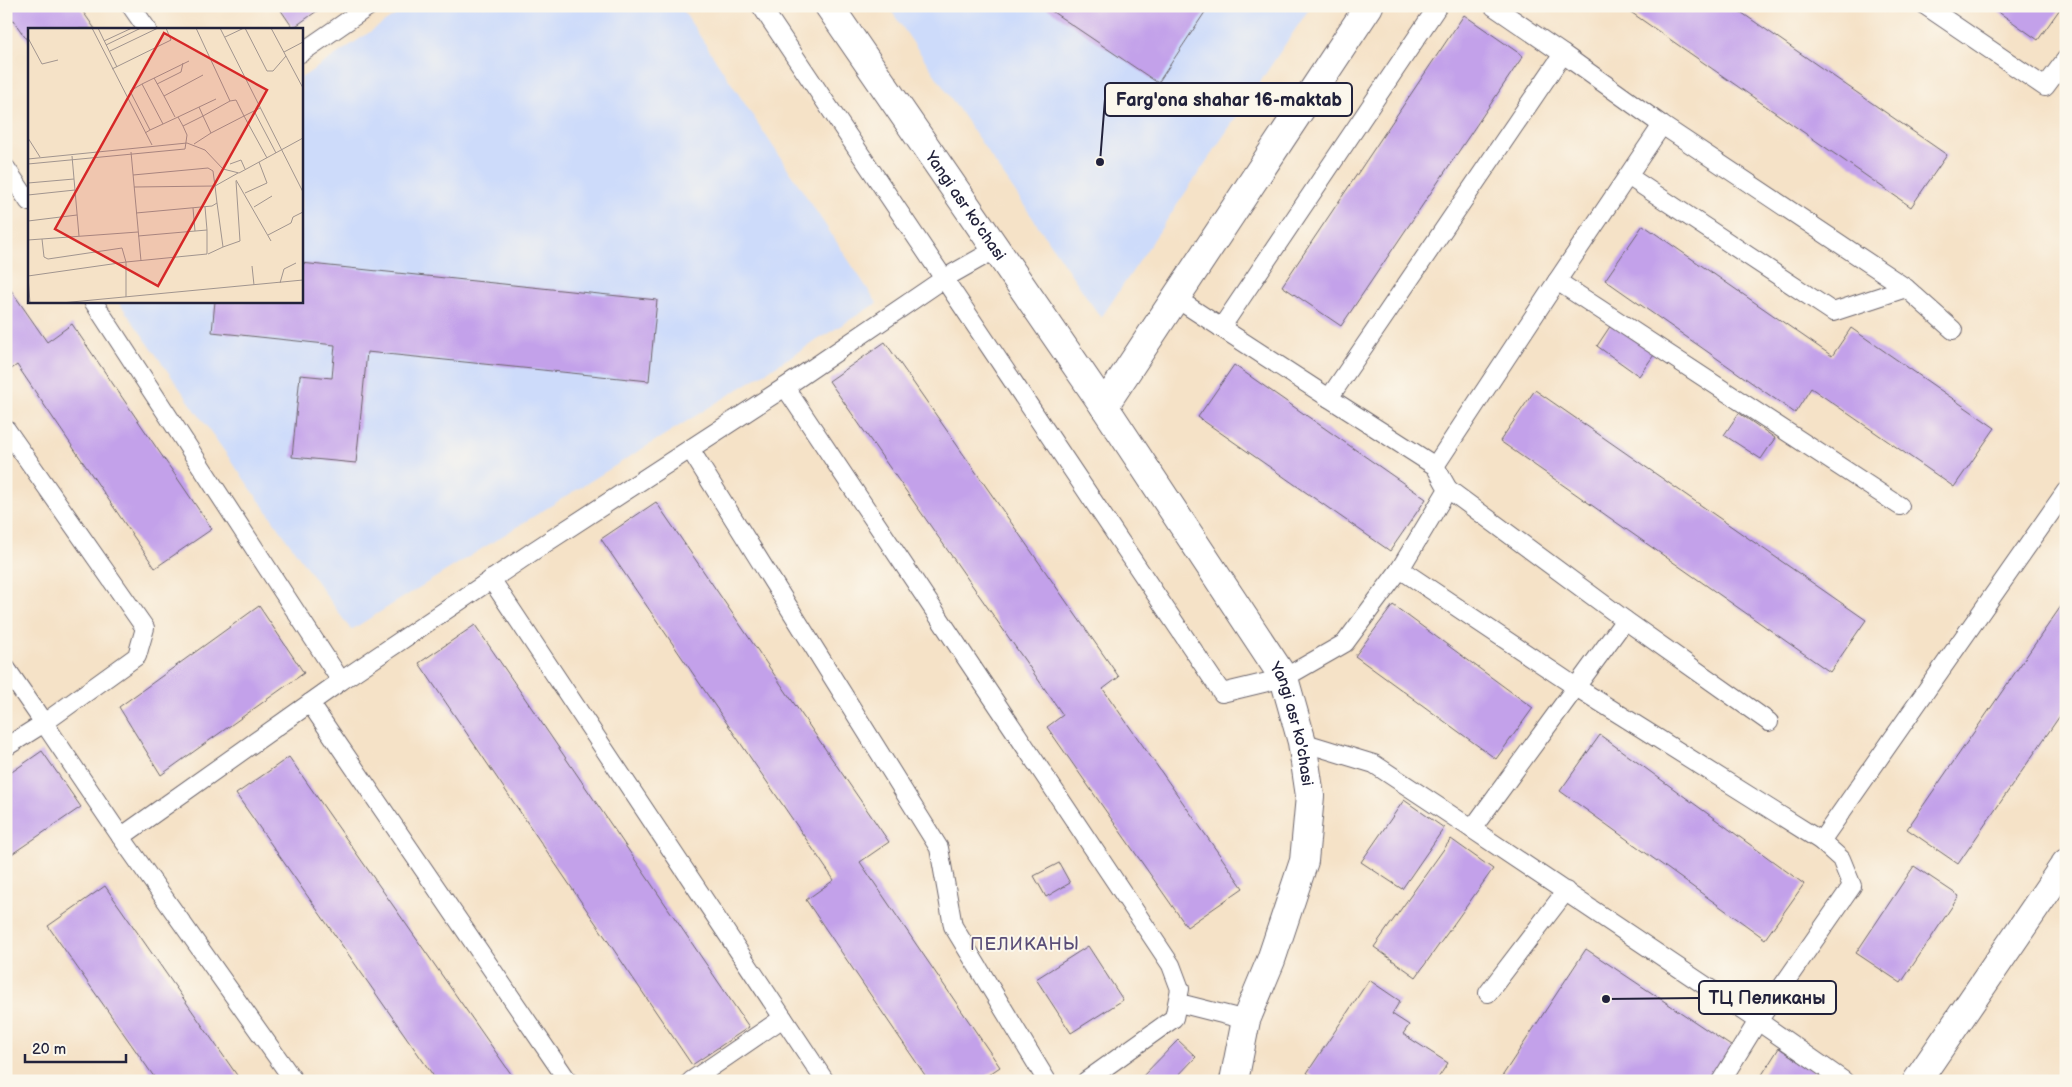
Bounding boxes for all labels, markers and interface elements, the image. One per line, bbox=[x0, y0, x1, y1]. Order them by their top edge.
inset map bbox=[28, 28, 302, 302]
callout: Farg'ona shahar 16-maktab bbox=[1105, 83, 1352, 116]
text: Farg'ona shahar 16-maktab bbox=[1116, 90, 1343, 111]
street label: Yangi asr ko'chasi bbox=[920, 147, 1009, 265]
street label: Yangi asr ko'chasi bbox=[1264, 658, 1316, 787]
district label: ПЕЛИКАНЫ bbox=[970, 934, 1080, 955]
callout: ТЦ Пеликаны bbox=[1699, 981, 1836, 1014]
text: ТЦ Пеликаны bbox=[1708, 988, 1826, 1009]
scale bar bbox=[25, 1032, 126, 1064]
text: 20 m bbox=[32, 1040, 66, 1059]

